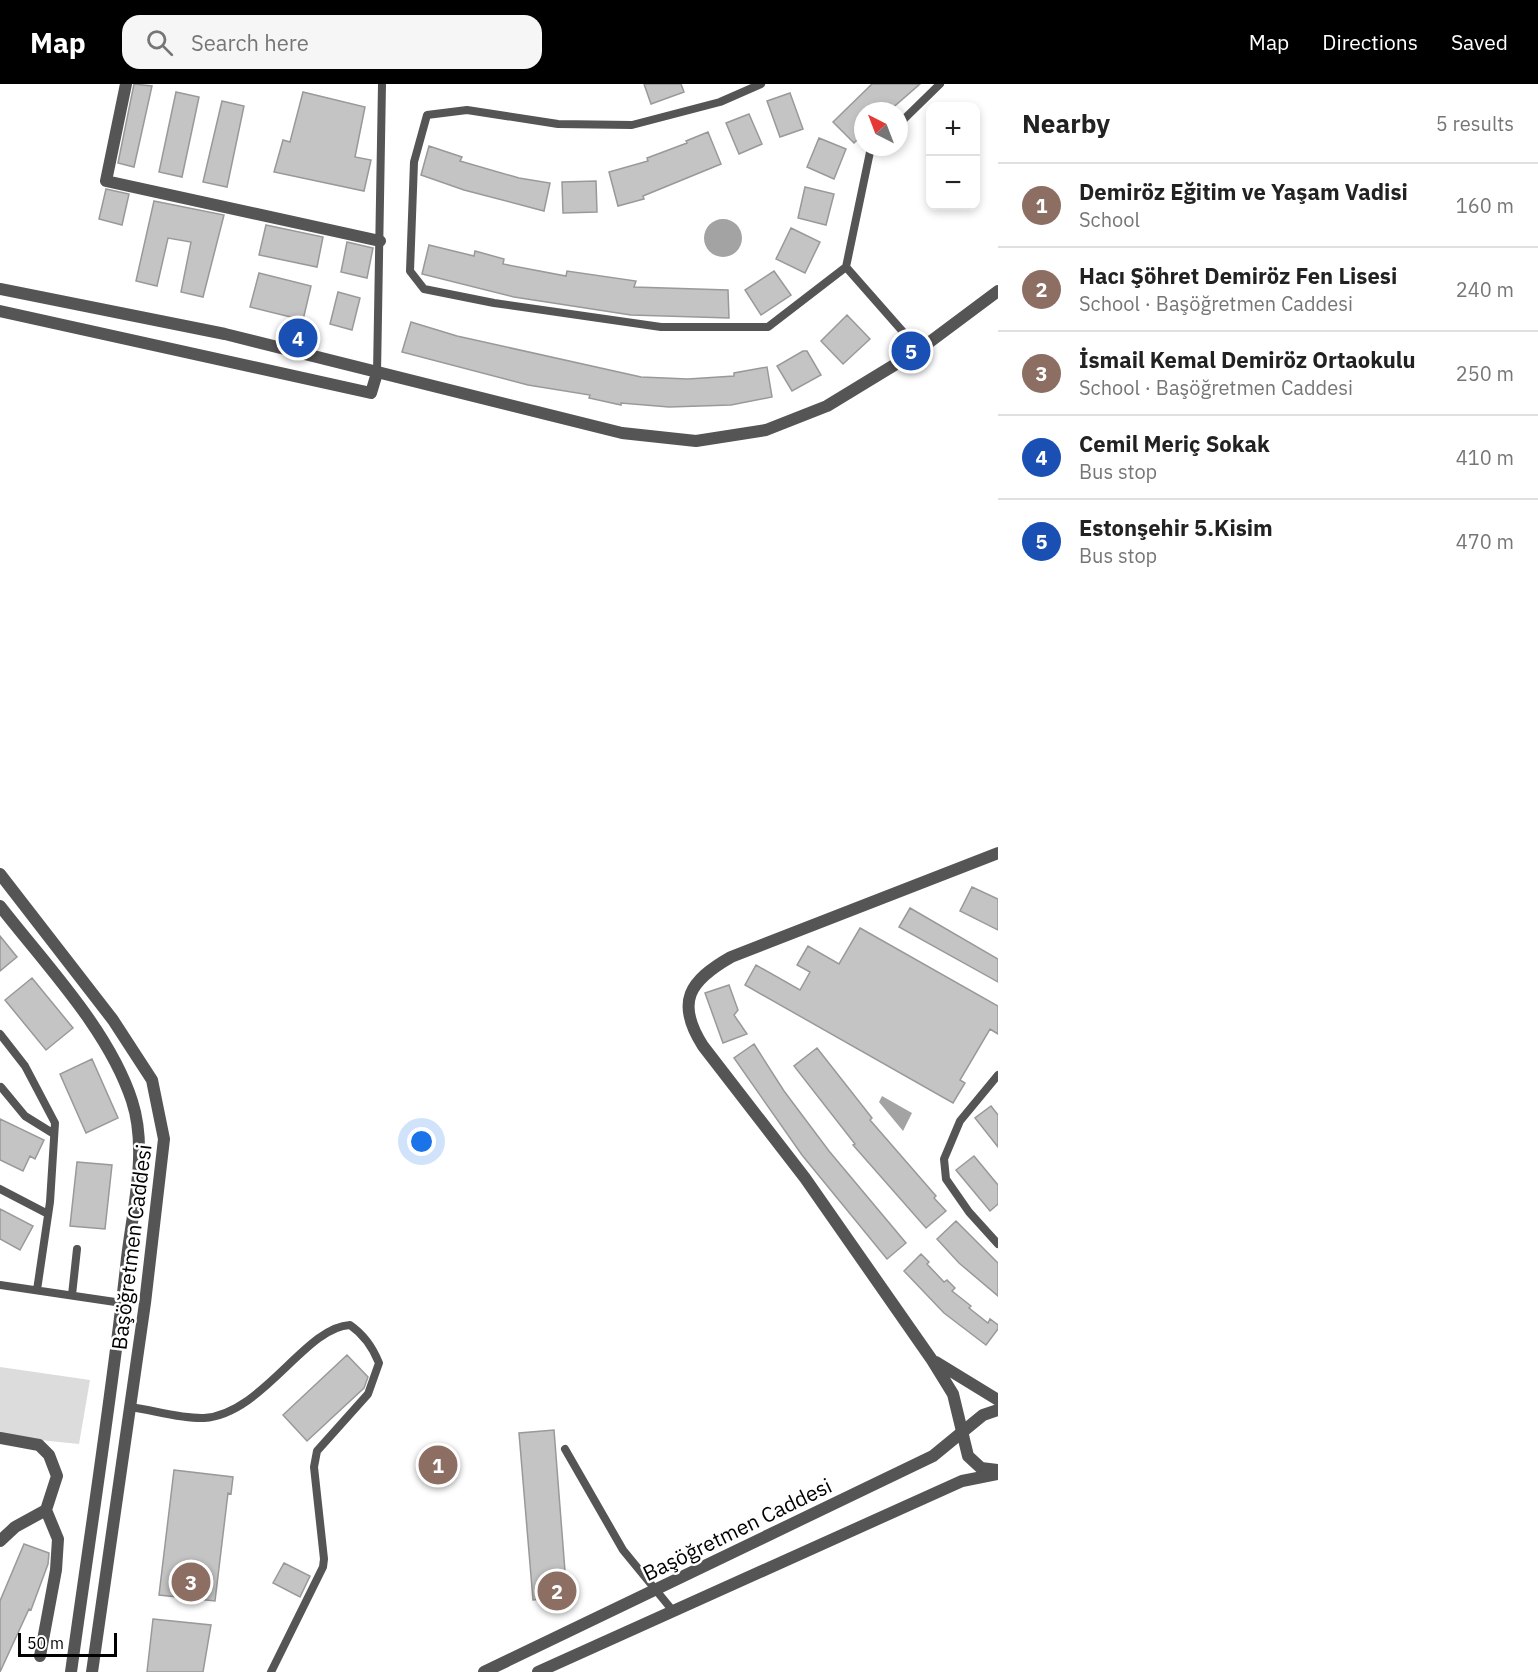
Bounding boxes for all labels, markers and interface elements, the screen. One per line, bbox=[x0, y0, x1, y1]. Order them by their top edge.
search box bbox=[122, 15, 542, 69]
text: Map bbox=[30, 24, 86, 61]
icon: search bbox=[143, 26, 176, 59]
text: Search here bbox=[191, 28, 309, 57]
text: Map bbox=[1249, 28, 1289, 56]
text: Directions bbox=[1322, 28, 1418, 56]
text: Saved bbox=[1451, 28, 1508, 56]
north arrow bbox=[854, 102, 908, 156]
map controls bbox=[926, 102, 980, 210]
button: + bbox=[926, 102, 980, 156]
text: Nearby bbox=[1022, 106, 1110, 140]
text: 5 results bbox=[1436, 110, 1514, 137]
button: − bbox=[926, 156, 980, 210]
text: Demiröz Eğitim ve Yaşam Vadisi bbox=[1079, 177, 1408, 206]
text: 1 bbox=[1036, 192, 1048, 219]
text: 160 m bbox=[1456, 192, 1514, 219]
text: School bbox=[1079, 206, 1140, 233]
text: Hacı Şöhret Demiröz Fen Lisesi bbox=[1079, 261, 1397, 290]
text: 2 bbox=[1036, 276, 1048, 303]
text: 240 m bbox=[1456, 276, 1514, 303]
text: School · Başöğretmen Caddesi bbox=[1079, 290, 1353, 317]
pin: 4 bbox=[278, 316, 318, 360]
pin: 5 bbox=[892, 328, 930, 374]
text: İsmail Kemal Demiröz Ortaokulu bbox=[1079, 345, 1416, 374]
text: 3 bbox=[1036, 360, 1048, 387]
text: 250 m bbox=[1456, 360, 1514, 387]
text: School · Başöğretmen Caddesi bbox=[1079, 374, 1353, 401]
text: Cemil Meriç Sokak bbox=[1079, 429, 1270, 458]
text: 4 bbox=[1036, 444, 1048, 471]
text: 410 m bbox=[1456, 444, 1514, 471]
text: Bus stop bbox=[1079, 458, 1157, 485]
text: Estonşehir 5.Kisim bbox=[1079, 513, 1273, 542]
text: 5 bbox=[1036, 528, 1048, 555]
text: 470 m bbox=[1456, 528, 1514, 555]
text: Bus stop bbox=[1079, 542, 1157, 569]
your location bbox=[407, 1127, 436, 1156]
street label: Başöğretmen Caddesi bbox=[104, 1143, 158, 1351]
pin: 1 bbox=[418, 1442, 458, 1488]
street label: Başöğretmen Caddesi bbox=[638, 1471, 836, 1587]
pin: 3 bbox=[172, 1560, 210, 1604]
pin: 2 bbox=[538, 1568, 576, 1614]
scale bar bbox=[18, 1630, 117, 1658]
text: 50 m bbox=[27, 1633, 64, 1653]

